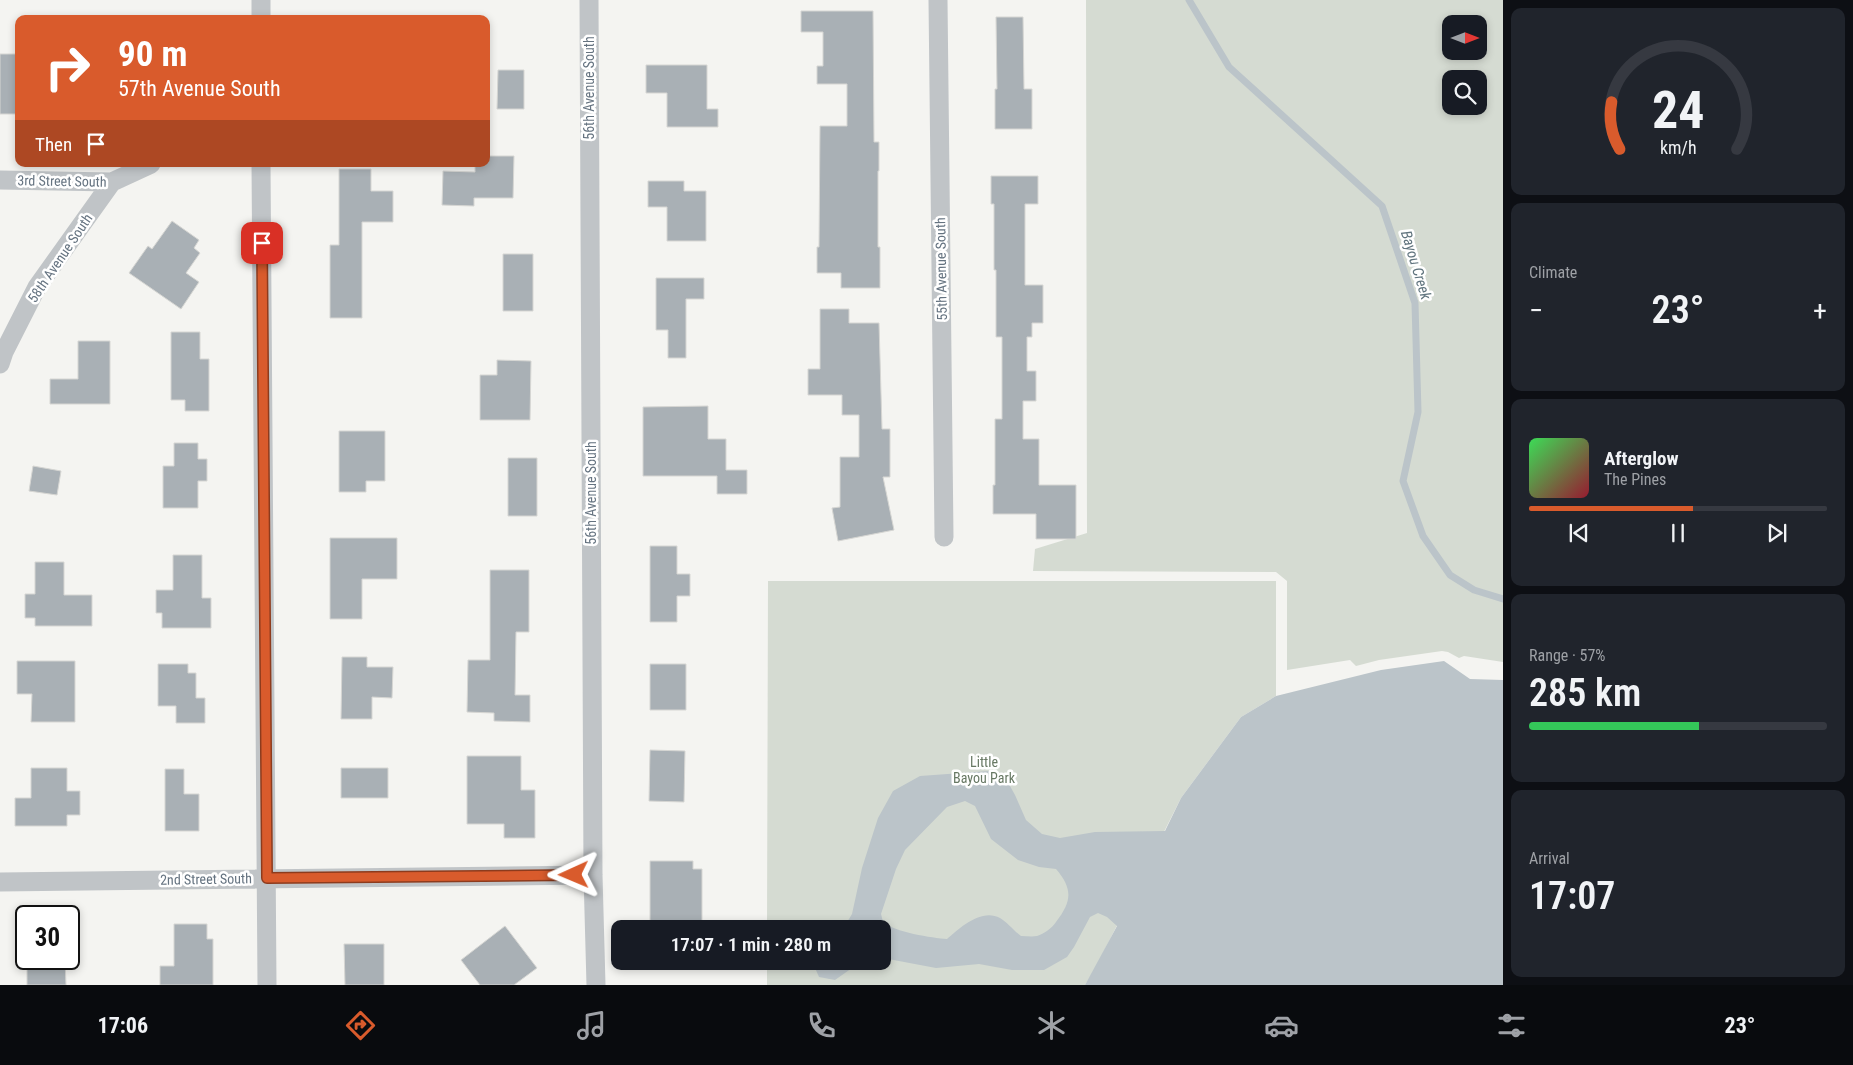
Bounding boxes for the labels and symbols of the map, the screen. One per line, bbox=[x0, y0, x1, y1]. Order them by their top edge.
north arrow bbox=[1442, 15, 1488, 60]
street label: 56th Avenue South bbox=[581, 36, 597, 140]
street label: 3rd Street South bbox=[17, 172, 107, 190]
street label: 58th Avenue South bbox=[24, 211, 96, 305]
street label: 55th Avenue South bbox=[932, 217, 950, 321]
pin bbox=[241, 222, 283, 264]
water label: Bayou Creek bbox=[1397, 228, 1435, 302]
street label: 56th Avenue South bbox=[583, 441, 599, 545]
park label: Little Bayou Park bbox=[953, 754, 1016, 786]
position arrow bbox=[547, 848, 599, 900]
street label: 2nd Street South bbox=[160, 870, 252, 888]
speed limit sign: 30 bbox=[15, 905, 80, 970]

